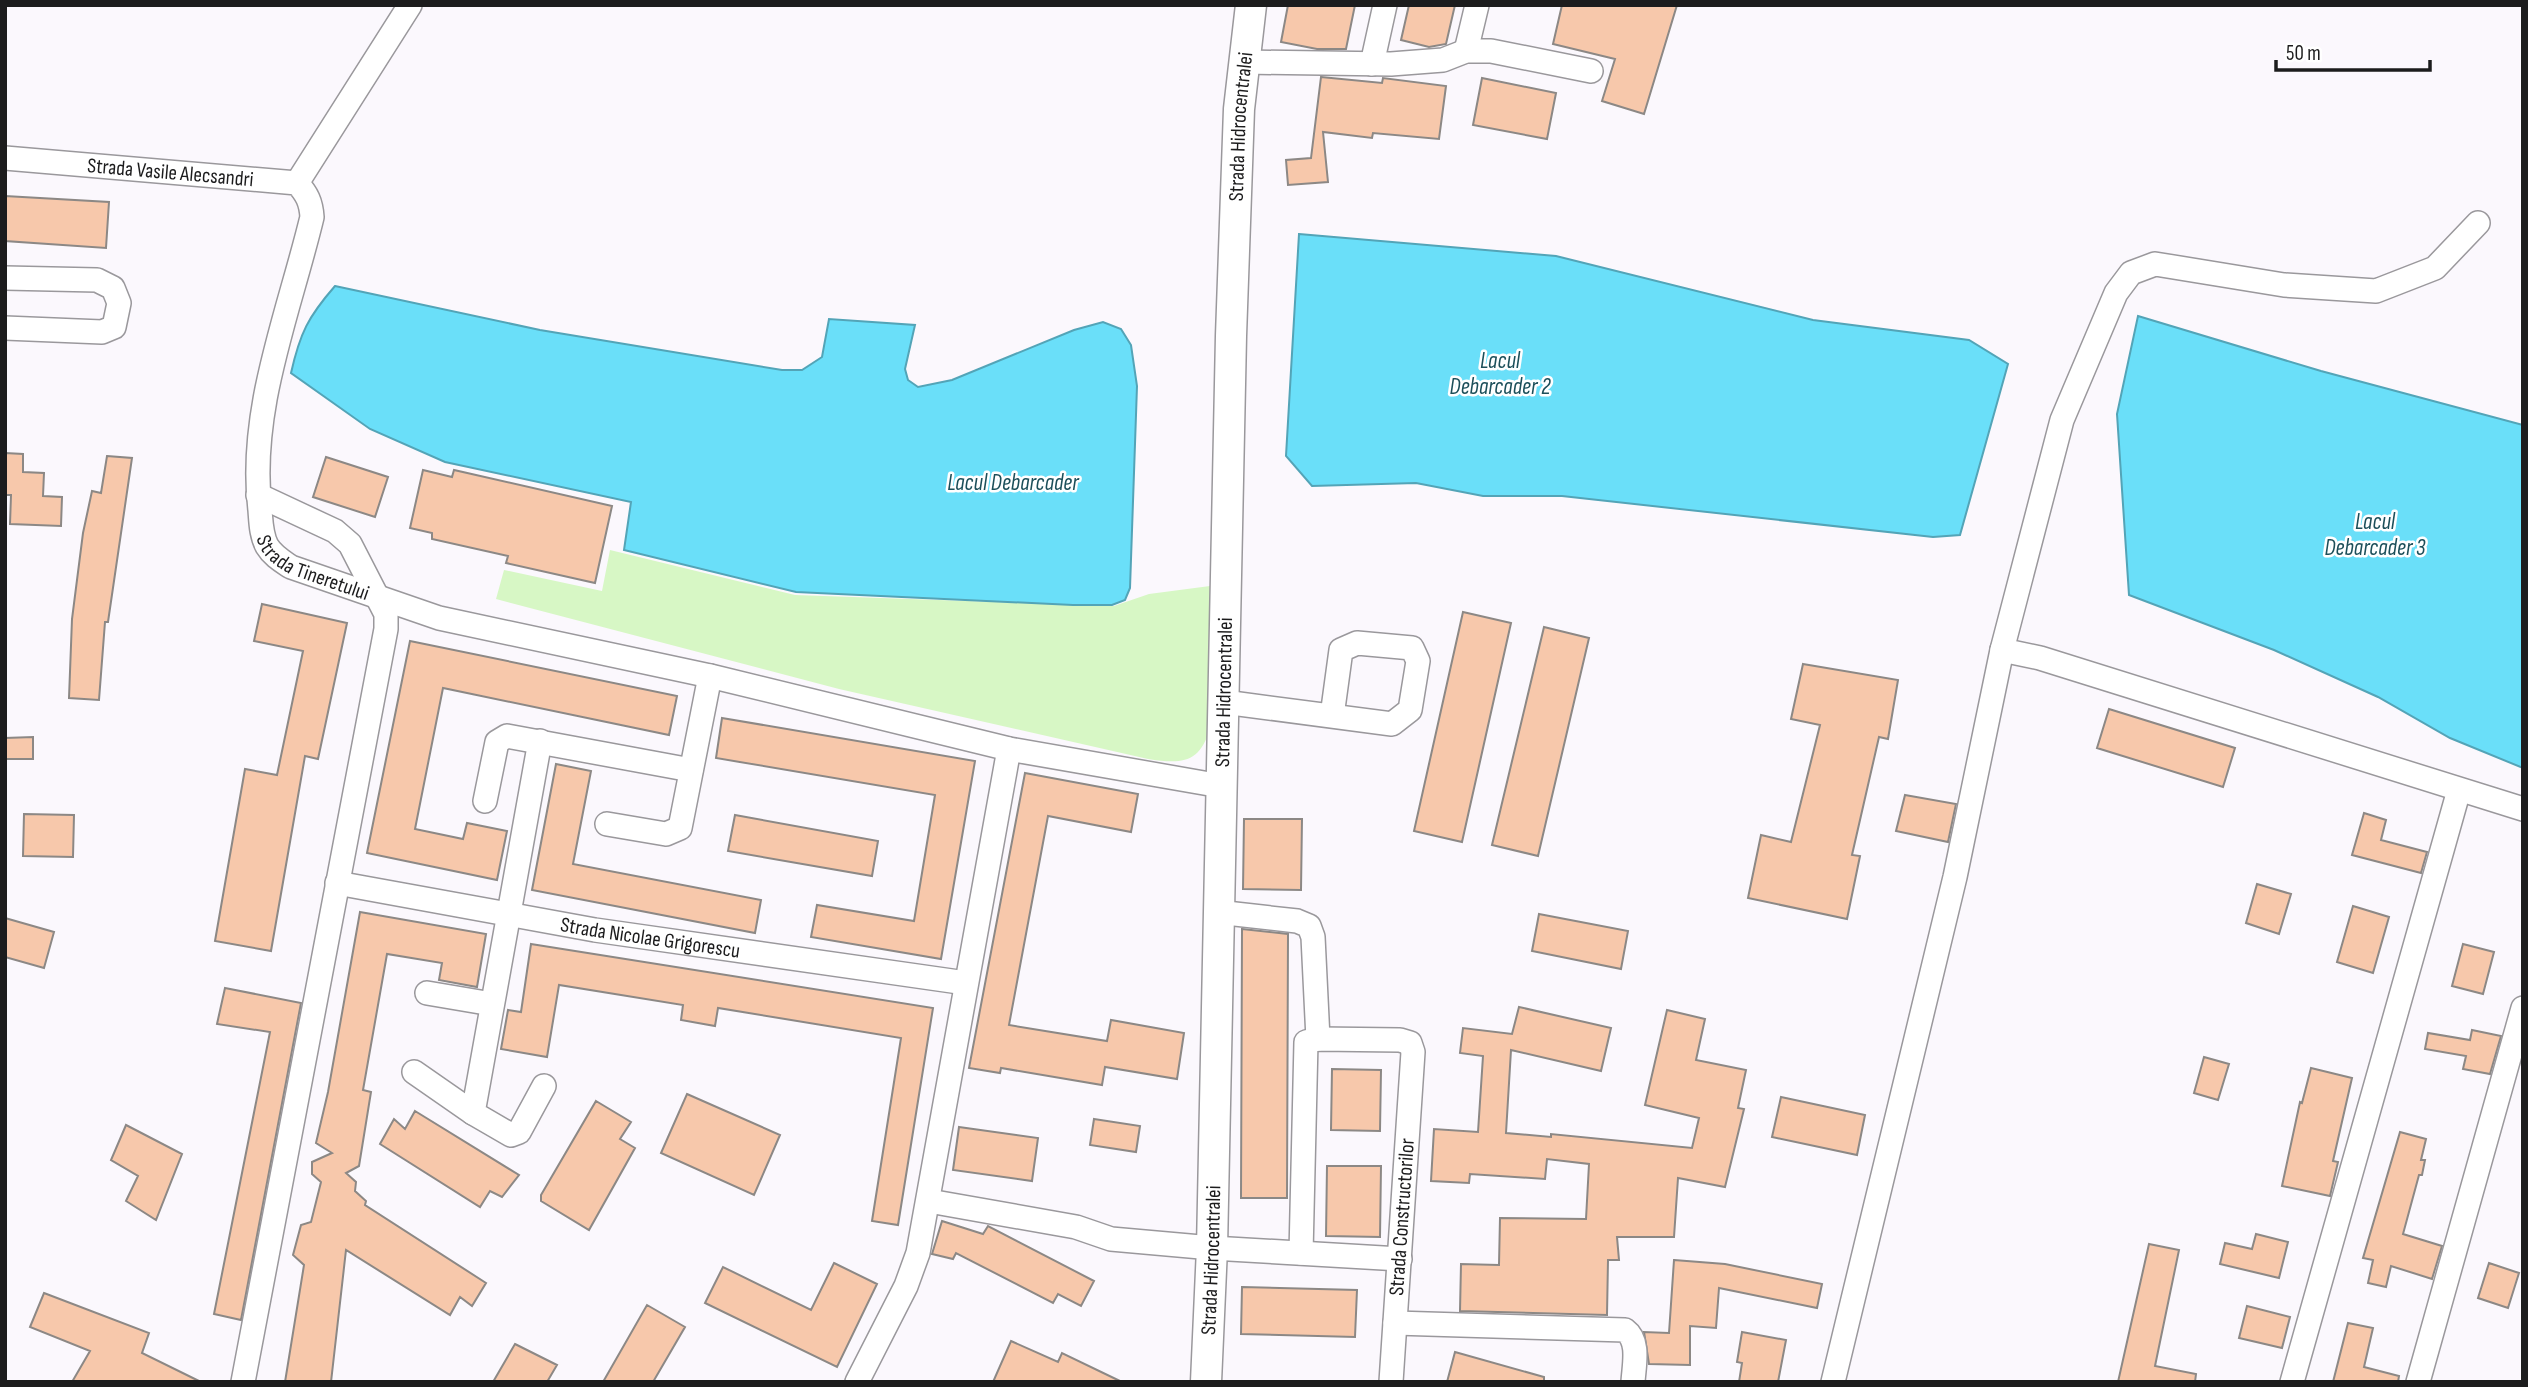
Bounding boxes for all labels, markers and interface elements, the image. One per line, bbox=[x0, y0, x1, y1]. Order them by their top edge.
scale bar bbox=[2276, 28, 2430, 72]
text: 50 m bbox=[2286, 41, 2321, 66]
street label: Strada Hidrocentralei bbox=[1223, 51, 1258, 202]
street label: Strada Vasile Alecsandri bbox=[86, 153, 255, 192]
water label: Lacul Debarcader 2 bbox=[1450, 347, 1551, 401]
water label: Lacul Debarcader bbox=[947, 469, 1080, 497]
water label: Lacul Debarcader 3 bbox=[2324, 508, 2426, 562]
street label: Strada Tineretului bbox=[251, 532, 372, 605]
street label: Strada Hidrocentralei bbox=[1210, 617, 1238, 767]
street label: Strada Nicolae Grigorescu bbox=[558, 911, 742, 963]
street label: Strada Constructorilor bbox=[1384, 1138, 1420, 1296]
street label: Strada Hidrocentralei bbox=[1196, 1185, 1226, 1335]

